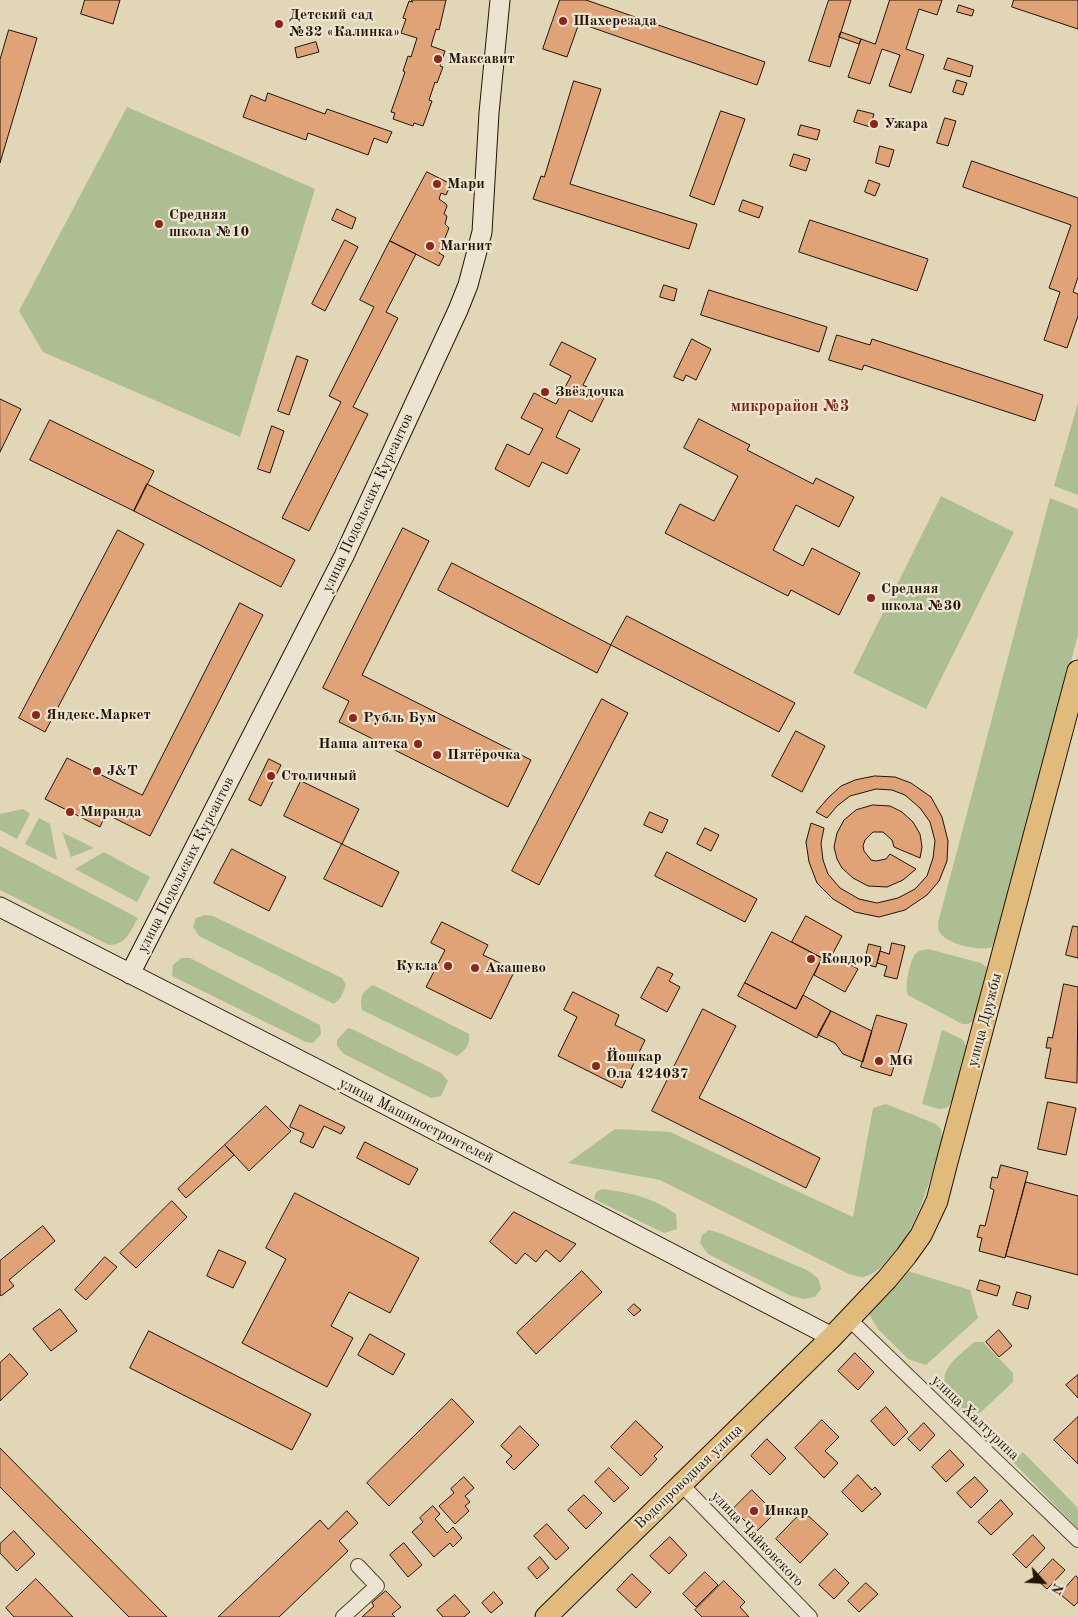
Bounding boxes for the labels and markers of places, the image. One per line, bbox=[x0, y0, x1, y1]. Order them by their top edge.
place label: Детский сад №32 «Калинка» bbox=[289, 6, 400, 41]
place label: Шахерезада bbox=[573, 12, 657, 30]
marker: Шахерезада bbox=[557, 15, 569, 27]
marker: Детский сад №32 «Калинка» bbox=[273, 18, 285, 30]
place label: Максавит bbox=[448, 50, 515, 68]
marker: Максавит bbox=[432, 53, 444, 65]
place label: Ужара bbox=[884, 115, 928, 133]
marker: Ужара bbox=[868, 118, 880, 130]
place label: Мари bbox=[447, 175, 485, 193]
marker: Мари bbox=[431, 178, 443, 190]
place label: Средняя школа №10 bbox=[169, 206, 249, 241]
marker: Средняя школа №10 bbox=[153, 218, 165, 230]
place label: Магнит bbox=[440, 237, 492, 255]
marker: Магнит bbox=[424, 240, 436, 252]
place label: Звёздочка bbox=[555, 383, 624, 401]
marker: Звёздочка bbox=[539, 386, 551, 398]
place label: Средняя школа №30 bbox=[881, 580, 961, 615]
marker: Средняя школа №30 bbox=[865, 592, 877, 604]
place label: Яндекс.Маркет bbox=[46, 706, 151, 724]
marker: Яндекс.Маркет bbox=[30, 709, 42, 721]
place label: Рубль Бум bbox=[363, 709, 436, 727]
marker: Рубль Бум bbox=[347, 712, 359, 724]
place label: Наша аптека bbox=[318, 735, 408, 753]
marker: Наша аптека bbox=[412, 738, 424, 750]
place label: Пятёрочка bbox=[447, 746, 521, 764]
marker: Пятёрочка bbox=[431, 749, 443, 761]
place label: J&T bbox=[107, 762, 138, 780]
marker: J&T bbox=[91, 765, 103, 777]
place label: Столичный bbox=[281, 767, 357, 785]
marker: Столичный bbox=[265, 770, 277, 782]
place label: Миранда bbox=[80, 803, 142, 821]
marker: Миранда bbox=[64, 806, 76, 818]
place label: Кондор bbox=[821, 950, 872, 968]
marker: Кондор bbox=[805, 953, 817, 965]
place label: Кукла bbox=[396, 957, 438, 975]
place label: Акашево bbox=[485, 959, 546, 977]
marker: Кукла bbox=[442, 960, 454, 972]
marker: Акашево bbox=[469, 962, 481, 974]
place label: Йошкар Ола 424037 bbox=[606, 1048, 689, 1083]
place label: MG bbox=[889, 1052, 913, 1070]
marker: MG bbox=[873, 1055, 885, 1067]
marker: Йошкар Ола 424037 bbox=[590, 1060, 602, 1072]
place label: Инкар bbox=[764, 1502, 809, 1520]
marker: Инкар bbox=[748, 1505, 760, 1517]

